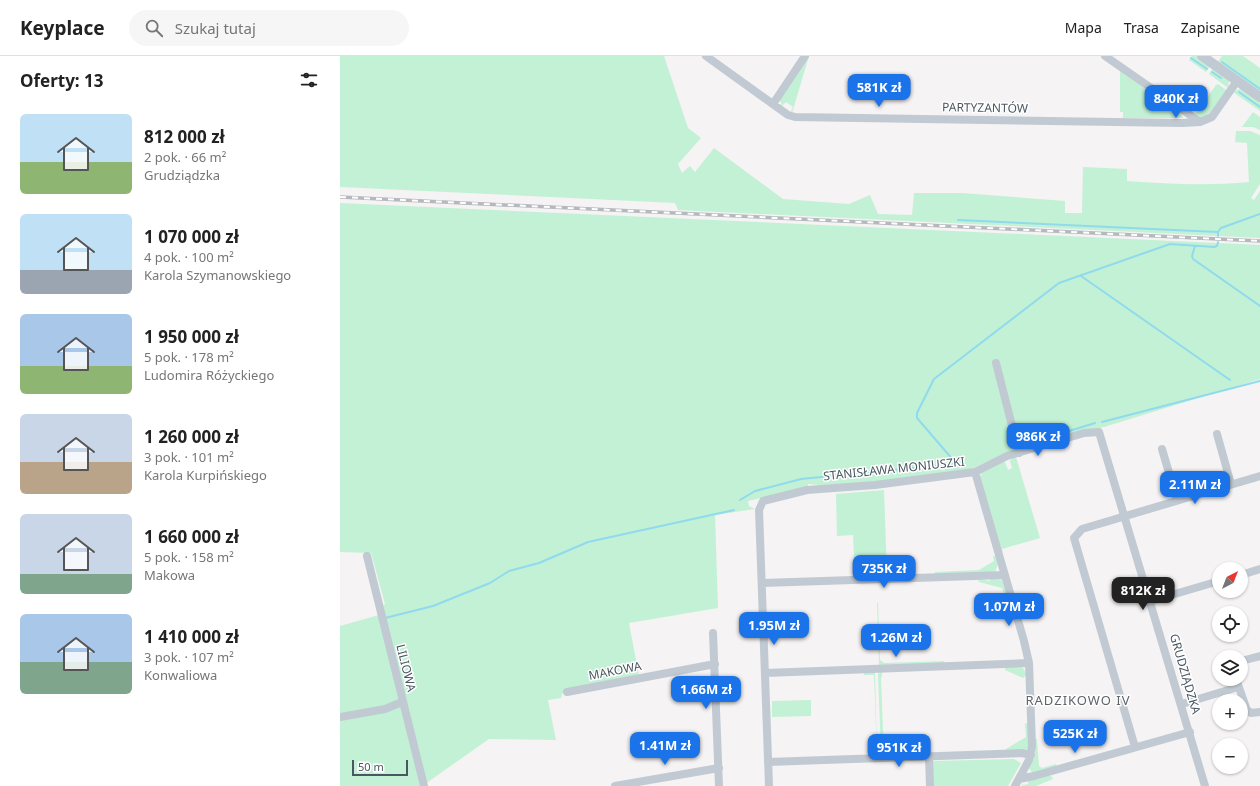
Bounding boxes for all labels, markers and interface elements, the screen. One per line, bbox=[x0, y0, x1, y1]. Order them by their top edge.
search box bbox=[129, 10, 409, 46]
text: Keyplace bbox=[20, 15, 105, 41]
icon: search bbox=[143, 17, 165, 39]
text: Szukaj tutaj bbox=[175, 18, 256, 38]
text: Mapa bbox=[1065, 18, 1102, 37]
text: Trasa bbox=[1124, 18, 1159, 37]
text: Zapisane bbox=[1181, 18, 1240, 37]
text: Oferty: 13 bbox=[20, 69, 104, 92]
icon: filters bbox=[298, 69, 320, 91]
pin: 581K zł bbox=[842, 74, 916, 108]
text: 581K zł bbox=[857, 78, 901, 96]
pin: 840K zł bbox=[1139, 85, 1213, 119]
text: 840K zł bbox=[1154, 89, 1198, 107]
street label: PARTYZANTÓW bbox=[942, 98, 1028, 117]
text: 812 000 zł bbox=[144, 125, 225, 148]
icon: home bbox=[52, 130, 100, 178]
text: 2 pok. · 66 m² bbox=[144, 148, 226, 166]
text: Grudziądzka bbox=[144, 166, 220, 184]
text: 1 070 000 zł bbox=[144, 225, 239, 248]
icon: home bbox=[52, 230, 100, 278]
text: 4 pok. · 100 m² bbox=[144, 248, 234, 266]
text: Karola Szymanowskiego bbox=[144, 266, 291, 284]
text: 1 950 000 zł bbox=[144, 325, 239, 348]
icon: home bbox=[52, 330, 100, 378]
text: 5 pok. · 178 m² bbox=[144, 348, 234, 366]
text: Ludomira Różyckiego bbox=[144, 366, 274, 384]
pin: 986K zł bbox=[1001, 423, 1075, 457]
text: 1 260 000 zł bbox=[144, 425, 239, 448]
text: 986K zł bbox=[1016, 427, 1060, 445]
icon: home bbox=[52, 430, 100, 478]
text: 3 pok. · 101 m² bbox=[144, 448, 234, 466]
street label: STANISŁAWA MONIUSZKI bbox=[822, 453, 965, 484]
text: Karola Kurpińskiego bbox=[144, 466, 267, 484]
pin: 2.11M zł bbox=[1154, 471, 1236, 505]
text: 2.11M zł bbox=[1169, 475, 1221, 493]
text: 1 660 000 zł bbox=[144, 525, 239, 548]
icon: home bbox=[52, 530, 100, 578]
text: 5 pok. · 158 m² bbox=[144, 548, 234, 566]
pin: 735K zł bbox=[847, 555, 921, 589]
text: 735K zł bbox=[862, 559, 906, 577]
north arrow bbox=[1212, 562, 1248, 598]
map controls bbox=[1212, 562, 1248, 774]
text: Makowa bbox=[144, 566, 195, 584]
pin: 812K zł bbox=[1106, 577, 1180, 611]
text: 812K zł bbox=[1121, 581, 1165, 599]
pin: 1.07M zł bbox=[968, 593, 1050, 627]
text: 1.07M zł bbox=[983, 597, 1035, 615]
button: locate bbox=[1212, 606, 1248, 642]
pin: 1.95M zł bbox=[733, 612, 815, 646]
text: 1.95M zł bbox=[748, 616, 800, 634]
pin: 1.26M zł bbox=[855, 624, 937, 658]
text: 1 410 000 zł bbox=[144, 625, 239, 648]
text: 1.26M zł bbox=[870, 628, 922, 646]
icon: home bbox=[52, 630, 100, 678]
street label: GRUDZIĄDZKA bbox=[1166, 632, 1205, 716]
street label: LILIOWA bbox=[392, 642, 421, 694]
text: 3 pok. · 107 m² bbox=[144, 648, 234, 666]
button: layers bbox=[1212, 650, 1248, 686]
street label: MAKOWA bbox=[587, 657, 643, 684]
text: Konwaliowa bbox=[144, 666, 217, 684]
pin: 1.66M zł bbox=[665, 676, 747, 710]
text: 1.66M zł bbox=[680, 680, 732, 698]
district label: RADZIKOWO IV bbox=[1025, 691, 1131, 709]
button: + bbox=[1212, 694, 1248, 730]
pin: 525K zł bbox=[1038, 720, 1112, 754]
text: 525K zł bbox=[1053, 724, 1097, 742]
pin: 1.41M zł bbox=[624, 732, 706, 766]
pin: 951K zł bbox=[862, 734, 936, 768]
text: 1.41M zł bbox=[639, 736, 691, 754]
text: 951K zł bbox=[877, 738, 921, 756]
button: − bbox=[1212, 738, 1248, 774]
scale bar bbox=[352, 758, 408, 777]
text: 50 m bbox=[358, 759, 384, 774]

